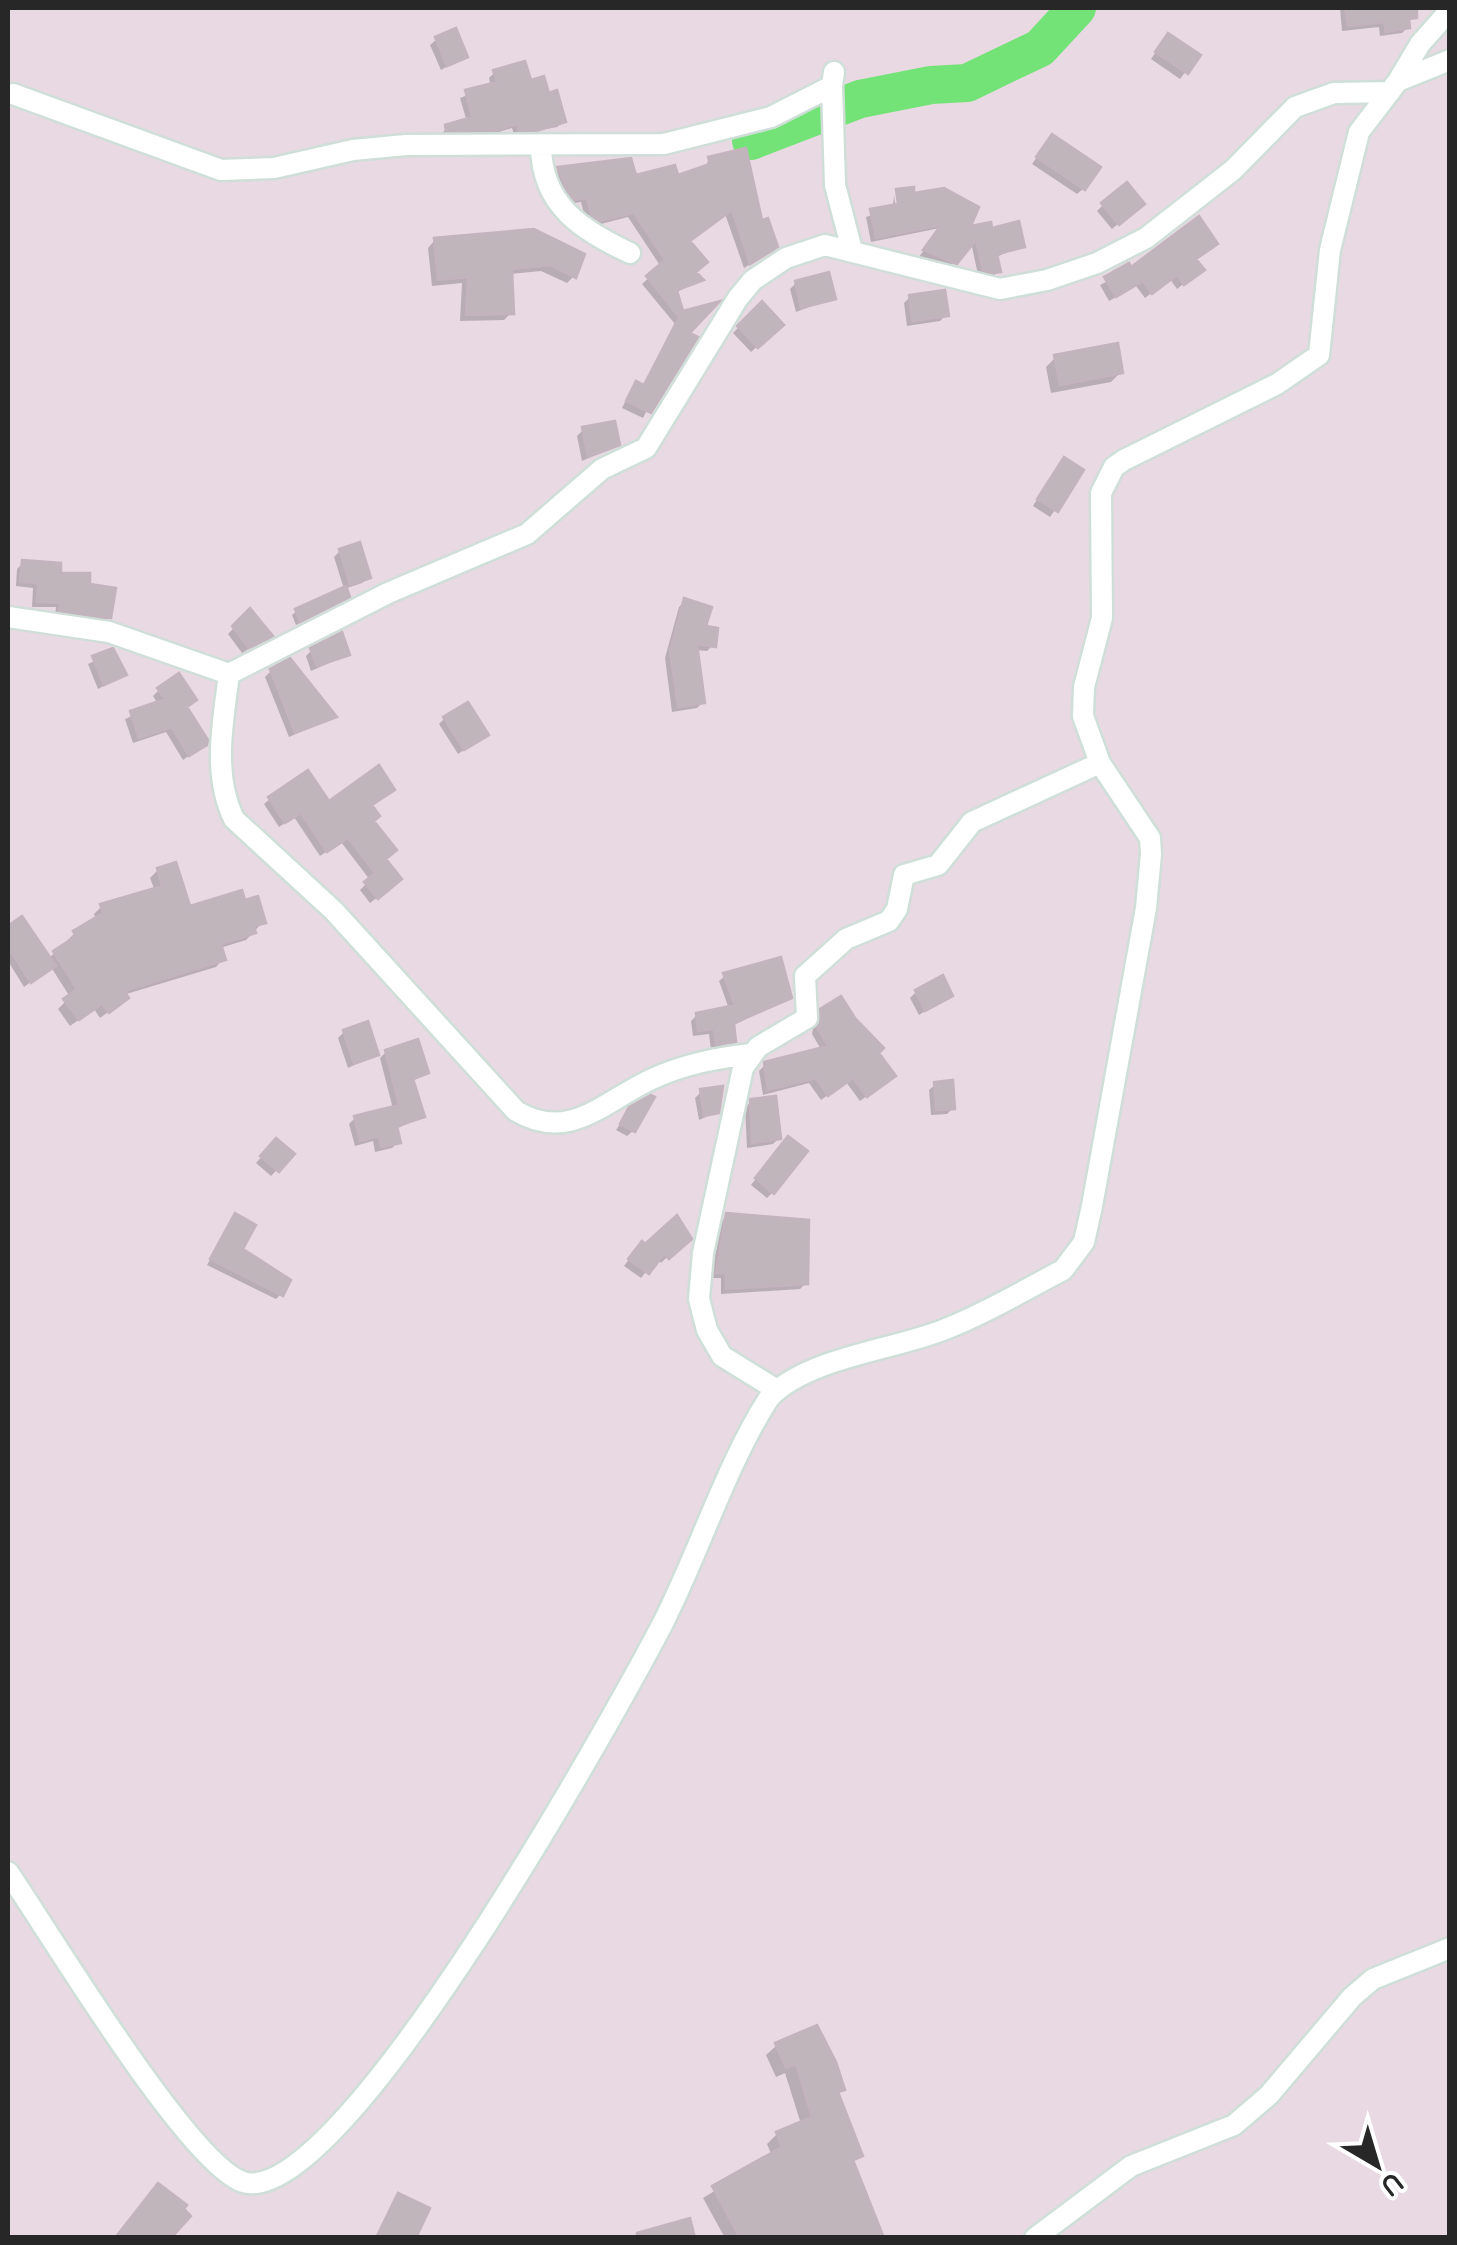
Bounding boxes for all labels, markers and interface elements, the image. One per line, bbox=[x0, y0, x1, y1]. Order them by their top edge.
north arrow bbox=[1327, 2115, 1427, 2215]
text: U bbox=[1374, 2165, 1411, 2205]

